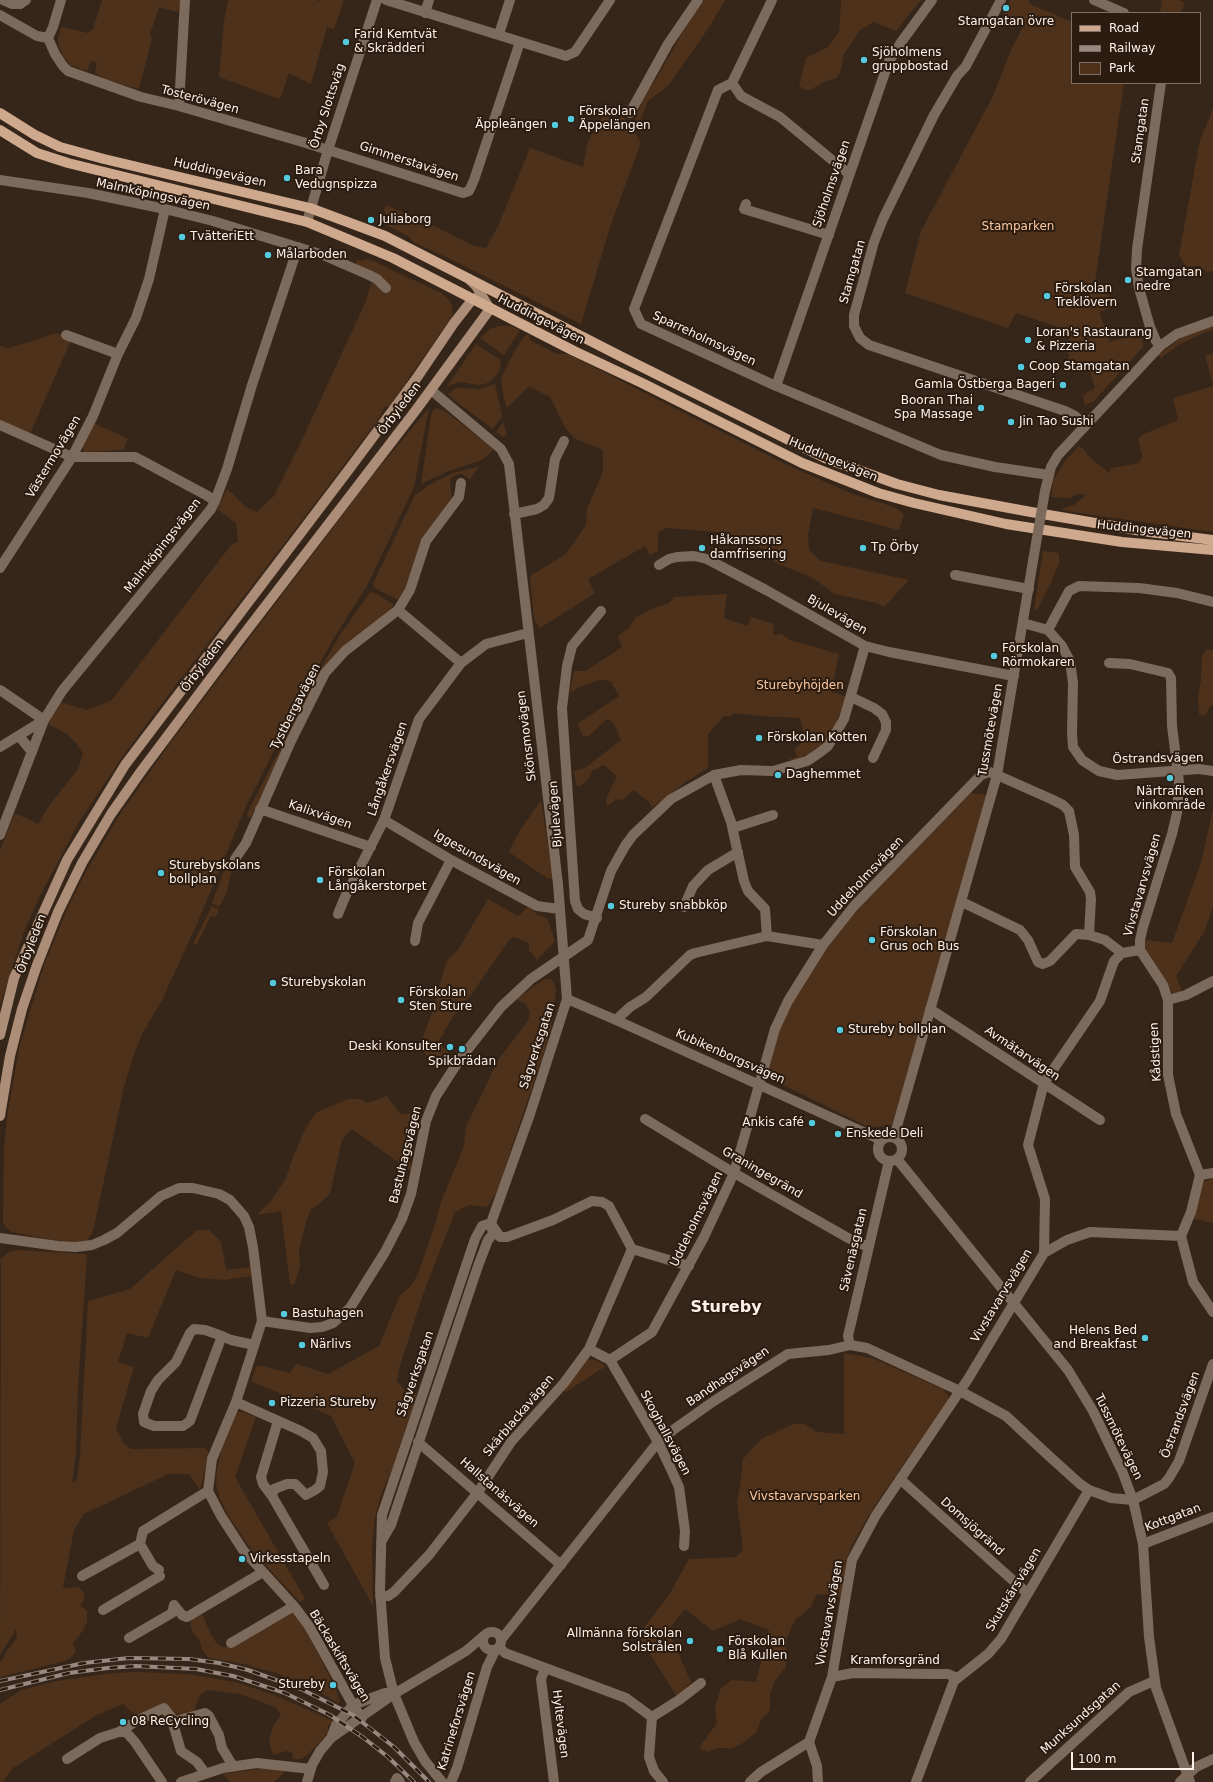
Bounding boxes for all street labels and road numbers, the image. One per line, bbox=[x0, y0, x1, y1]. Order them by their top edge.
street label: Örby Slottsväg bbox=[307, 61, 349, 151]
street label: Tosterövägen bbox=[159, 83, 241, 117]
street label: Stamgatan bbox=[1129, 97, 1153, 165]
street label: Sjöholmsvägen bbox=[810, 138, 854, 230]
street label: Gimmerstavägen bbox=[357, 139, 461, 185]
street label: Huddingevägen bbox=[172, 155, 268, 191]
street label: Malmköpingsvägen bbox=[95, 176, 211, 214]
street label: Stamgatan bbox=[837, 238, 869, 306]
street label: Huddingevägen bbox=[495, 292, 587, 348]
street label: Sparreholmsvägen bbox=[650, 309, 758, 369]
street label: Örbyleden bbox=[375, 380, 425, 438]
street label: Västermovägen bbox=[24, 413, 84, 501]
street label: Huddingevägen bbox=[787, 435, 879, 485]
street label: Malmköpingsvägen bbox=[122, 496, 204, 596]
street label: Huddingevägen bbox=[1096, 518, 1192, 542]
street label: Bjulevägen bbox=[804, 592, 870, 638]
street label: Örbyleden bbox=[178, 637, 228, 695]
street label: Tystbergavägen bbox=[268, 661, 324, 753]
street label: Tussmötevägen bbox=[976, 683, 1006, 777]
street label: Skönsmovägen bbox=[514, 690, 540, 782]
street label: Långåkersvägen bbox=[365, 720, 411, 818]
street label: Östrandsvägen bbox=[1112, 751, 1204, 767]
street label: Bjulevägen bbox=[546, 780, 566, 848]
street label: Kalixvägen bbox=[287, 797, 353, 833]
street label: Iggesundsvägen bbox=[431, 827, 523, 889]
street label: Vivstavarvsvägen bbox=[1121, 832, 1165, 938]
street label: Uddeholmsvägen bbox=[825, 834, 907, 920]
street label: Örbyleden bbox=[14, 912, 50, 976]
street label: Sågverksgatan bbox=[517, 1001, 559, 1091]
street label: Kådstigen bbox=[1147, 1022, 1165, 1082]
street label: Avmätarvägen bbox=[982, 1024, 1062, 1084]
street label: Kubikenborgsvägen bbox=[673, 1026, 787, 1088]
street label: Bastuhagsvägen bbox=[387, 1105, 425, 1205]
street label: Graningegränd bbox=[719, 1144, 805, 1202]
street label: Uddeholmsvägen bbox=[668, 1169, 726, 1269]
street label: Sävenäsgatan bbox=[837, 1207, 871, 1293]
street label: Vivstavarvsvägen bbox=[968, 1247, 1036, 1345]
street label: Sågverksgatan bbox=[395, 1329, 437, 1419]
street label: Bandhagsvägen bbox=[684, 1344, 772, 1410]
street label: Östrandsvägen bbox=[1159, 1370, 1203, 1460]
street label: Skärblackavägen bbox=[480, 1372, 558, 1460]
street label: Skoghallsvägen bbox=[637, 1388, 693, 1478]
street label: Tussmötevägen bbox=[1091, 1392, 1145, 1482]
street label: Hallstanäsvägen bbox=[457, 1455, 541, 1531]
street label: Domsjögränd bbox=[937, 1495, 1007, 1559]
street label: Kottgatan bbox=[1143, 1501, 1203, 1535]
street label: Skutskärsvägen bbox=[983, 1546, 1045, 1634]
street label: Vivstavarvsvägen bbox=[814, 1559, 846, 1667]
street label: Bäckaskiftsvägen bbox=[306, 1607, 372, 1705]
street label: Kramforsgränd bbox=[850, 1654, 940, 1668]
street label: Katrineforsvägen bbox=[435, 1670, 479, 1772]
street label: Munksundsgatan bbox=[1038, 1678, 1124, 1758]
street label: Hyltevägen bbox=[549, 1689, 571, 1759]

